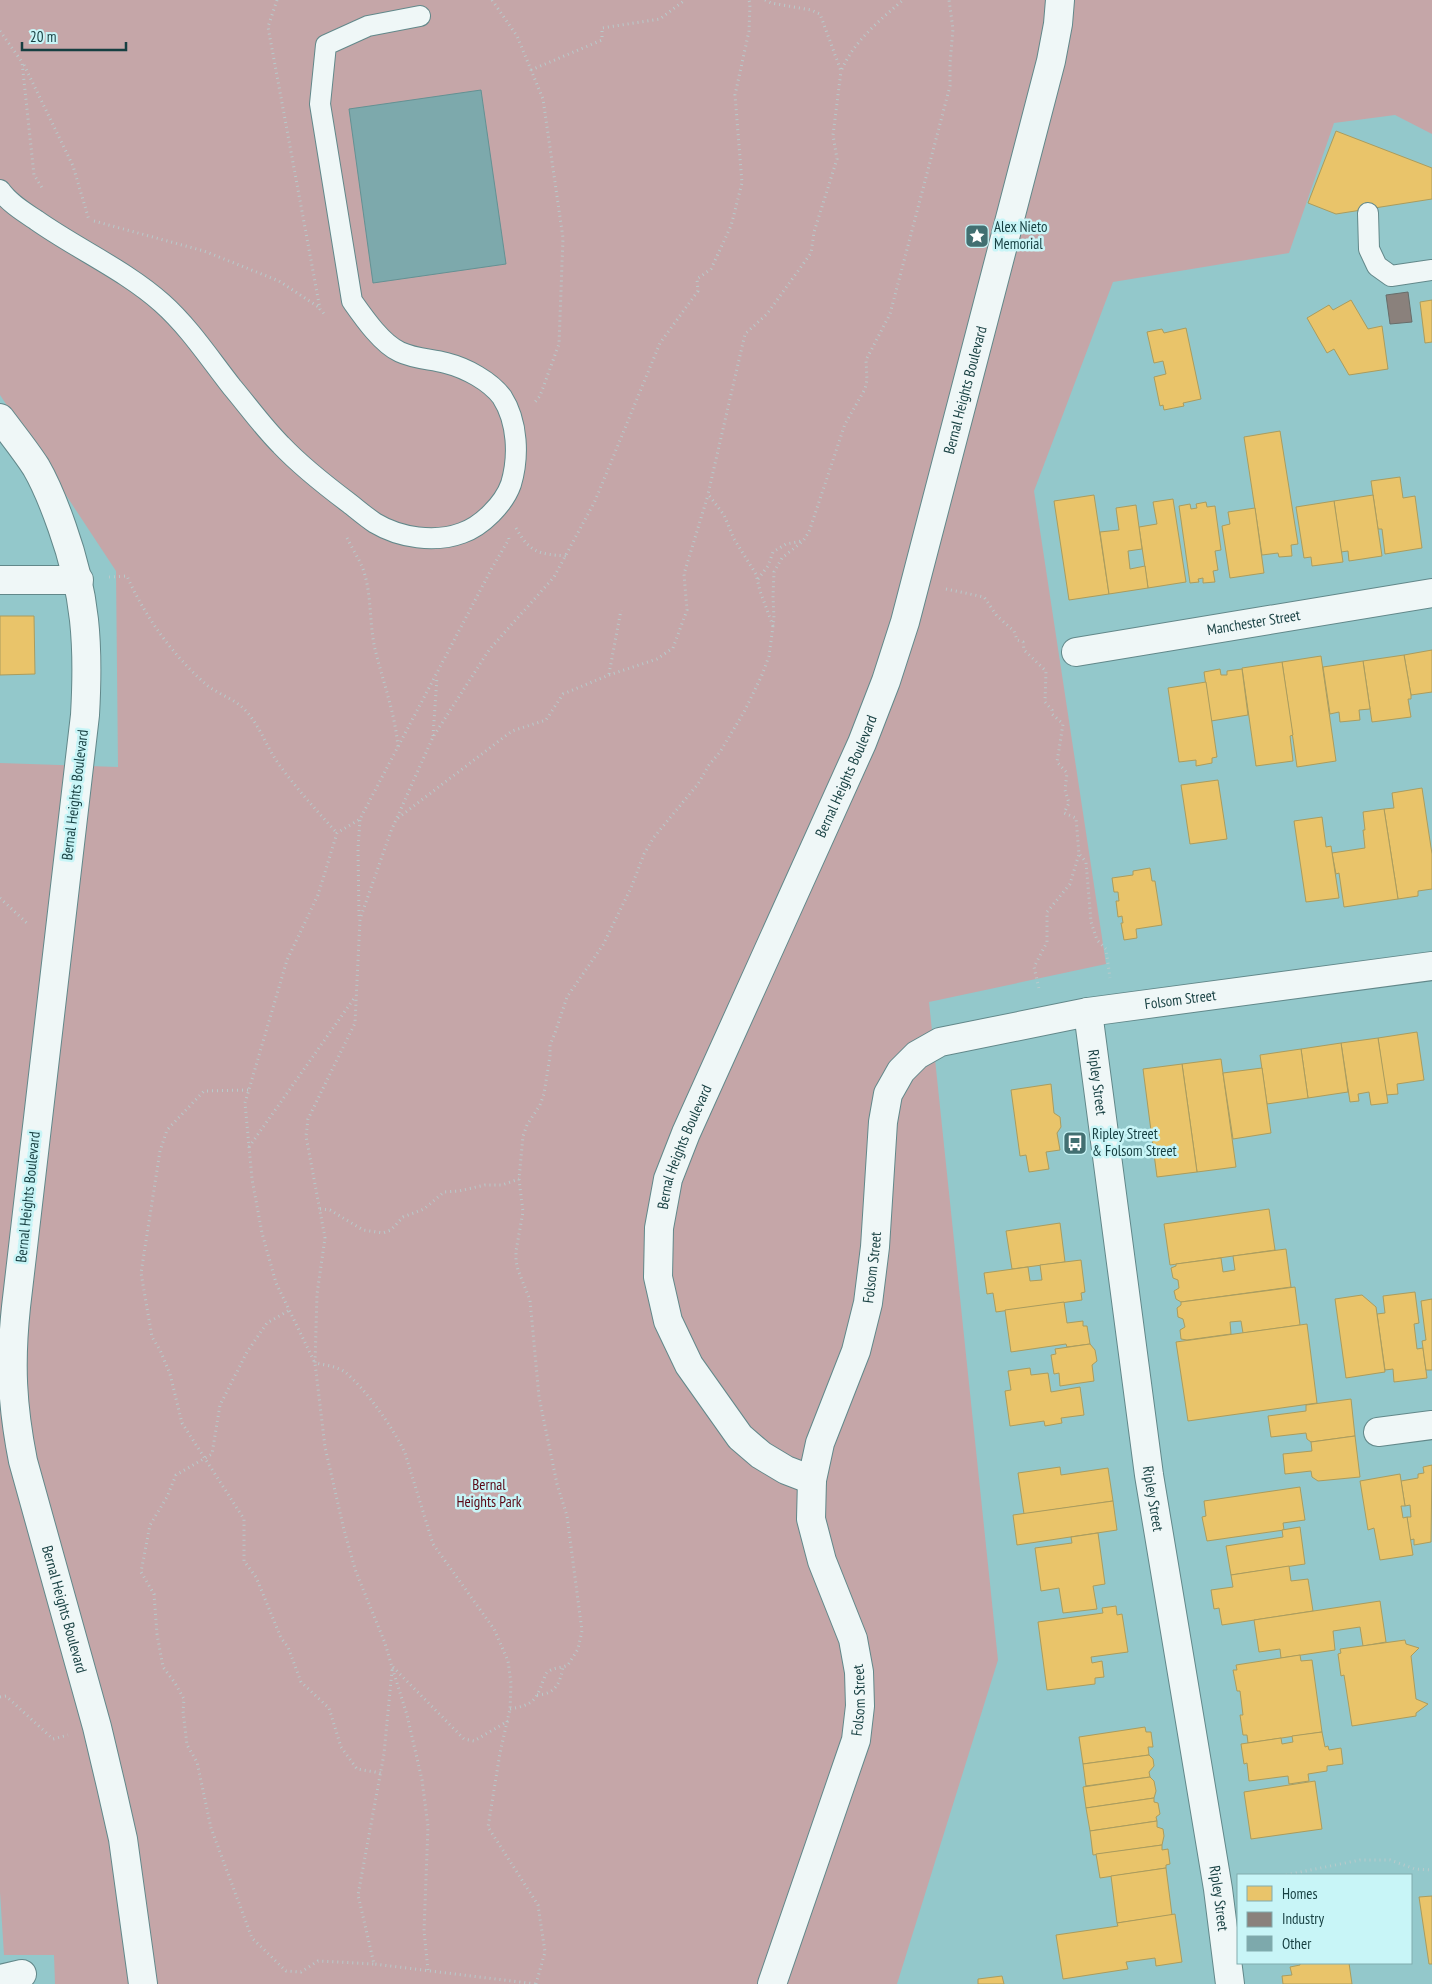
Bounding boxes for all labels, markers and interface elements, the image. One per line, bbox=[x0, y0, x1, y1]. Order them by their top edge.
scale bar bbox=[22, 20, 126, 52]
text: 20 m bbox=[30, 27, 56, 46]
place label: Alex Nieto Memorial bbox=[994, 217, 1048, 253]
place icon: Alex Nieto Memorial bbox=[964, 223, 990, 249]
street label: Bernal Heights Boulevard bbox=[939, 324, 991, 456]
street label: Manchester Street bbox=[1206, 605, 1301, 639]
street label: Bernal Heights Boulevard bbox=[811, 712, 881, 840]
street label: Bernal Heights Boulevard bbox=[57, 729, 92, 861]
street label: Folsom Street bbox=[1143, 985, 1217, 1013]
street label: Ripley Street bbox=[1084, 1048, 1111, 1116]
street label: Bernal Heights Boulevard bbox=[653, 1082, 716, 1211]
place label: Ripley Street & Folsom Street bbox=[1092, 1124, 1177, 1160]
bus stop icon: Ripley Street & Folsom Street bbox=[1062, 1130, 1088, 1156]
street label: Bernal Heights Boulevard bbox=[11, 1131, 44, 1263]
street label: Folsom Street bbox=[858, 1231, 885, 1304]
street label: Ripley Street bbox=[1139, 1465, 1168, 1533]
park label: Bernal Heights Park bbox=[456, 1475, 522, 1511]
street label: Bernal Heights Boulevard bbox=[38, 1543, 92, 1675]
street label: Folsom Street bbox=[847, 1663, 869, 1737]
street label: Ripley Street bbox=[1205, 1864, 1233, 1932]
legend bbox=[1237, 1874, 1412, 1964]
text: Homes bbox=[1282, 1884, 1318, 1903]
text: Industry bbox=[1282, 1909, 1324, 1928]
text: Other bbox=[1282, 1934, 1312, 1953]

